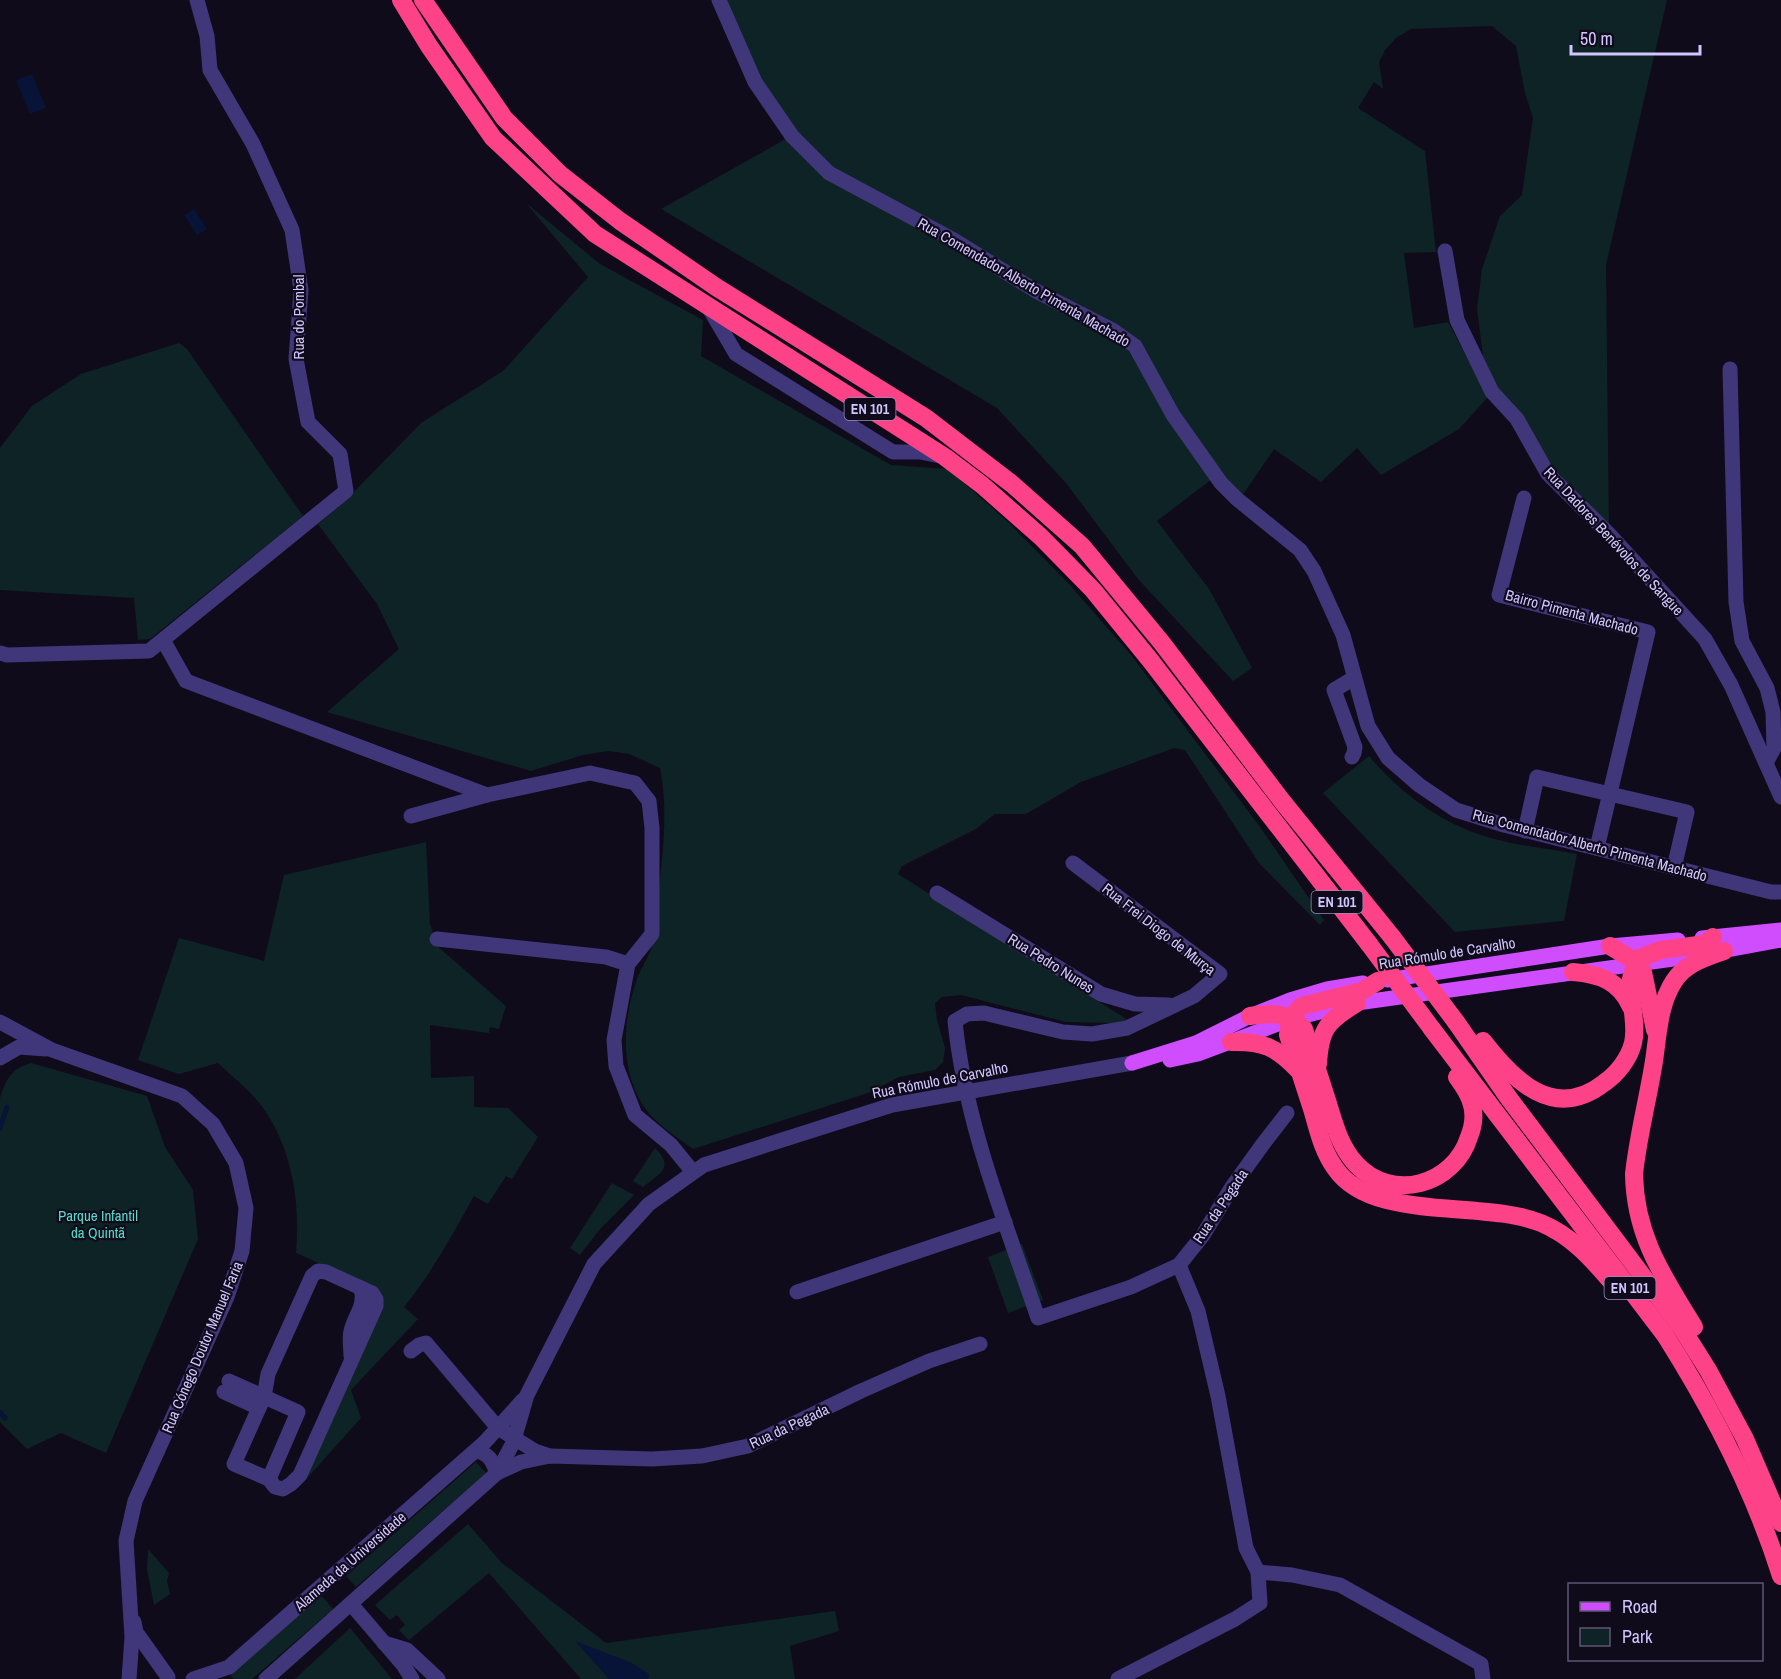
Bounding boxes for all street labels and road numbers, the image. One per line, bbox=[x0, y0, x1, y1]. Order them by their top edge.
street label: Rua Comendador Alberto Pimenta Machado bbox=[914, 212, 1134, 352]
street label: Rua do Pombal bbox=[288, 275, 309, 359]
road number: EN 101 bbox=[844, 398, 896, 420]
street label: Rua Dadores Benévolos de Sangue bbox=[1539, 462, 1689, 620]
street label: Bairro Pimenta Machado bbox=[1503, 584, 1641, 640]
street label: Rua Comendador Alberto Pimenta Machado bbox=[1470, 804, 1710, 887]
street label: Rua Frei Diogo de Murça bbox=[1098, 878, 1220, 980]
road number: EN 101 bbox=[1312, 891, 1362, 913]
street label: Rua Pedro Nunes bbox=[1004, 928, 1098, 998]
street label: Rua Rómulo de Carvalho bbox=[1377, 932, 1517, 974]
street label: Rua Rómulo de Carvalho bbox=[870, 1056, 1010, 1103]
street label: Rua da Pegada bbox=[1187, 1165, 1253, 1247]
street label: Rua Cónego Doutor Manuel Faria bbox=[156, 1258, 248, 1436]
road number: EN 101 bbox=[1604, 1277, 1656, 1299]
street label: Rua da Pegada bbox=[746, 1398, 832, 1454]
street label: Alameda da Universidade bbox=[289, 1506, 411, 1616]

